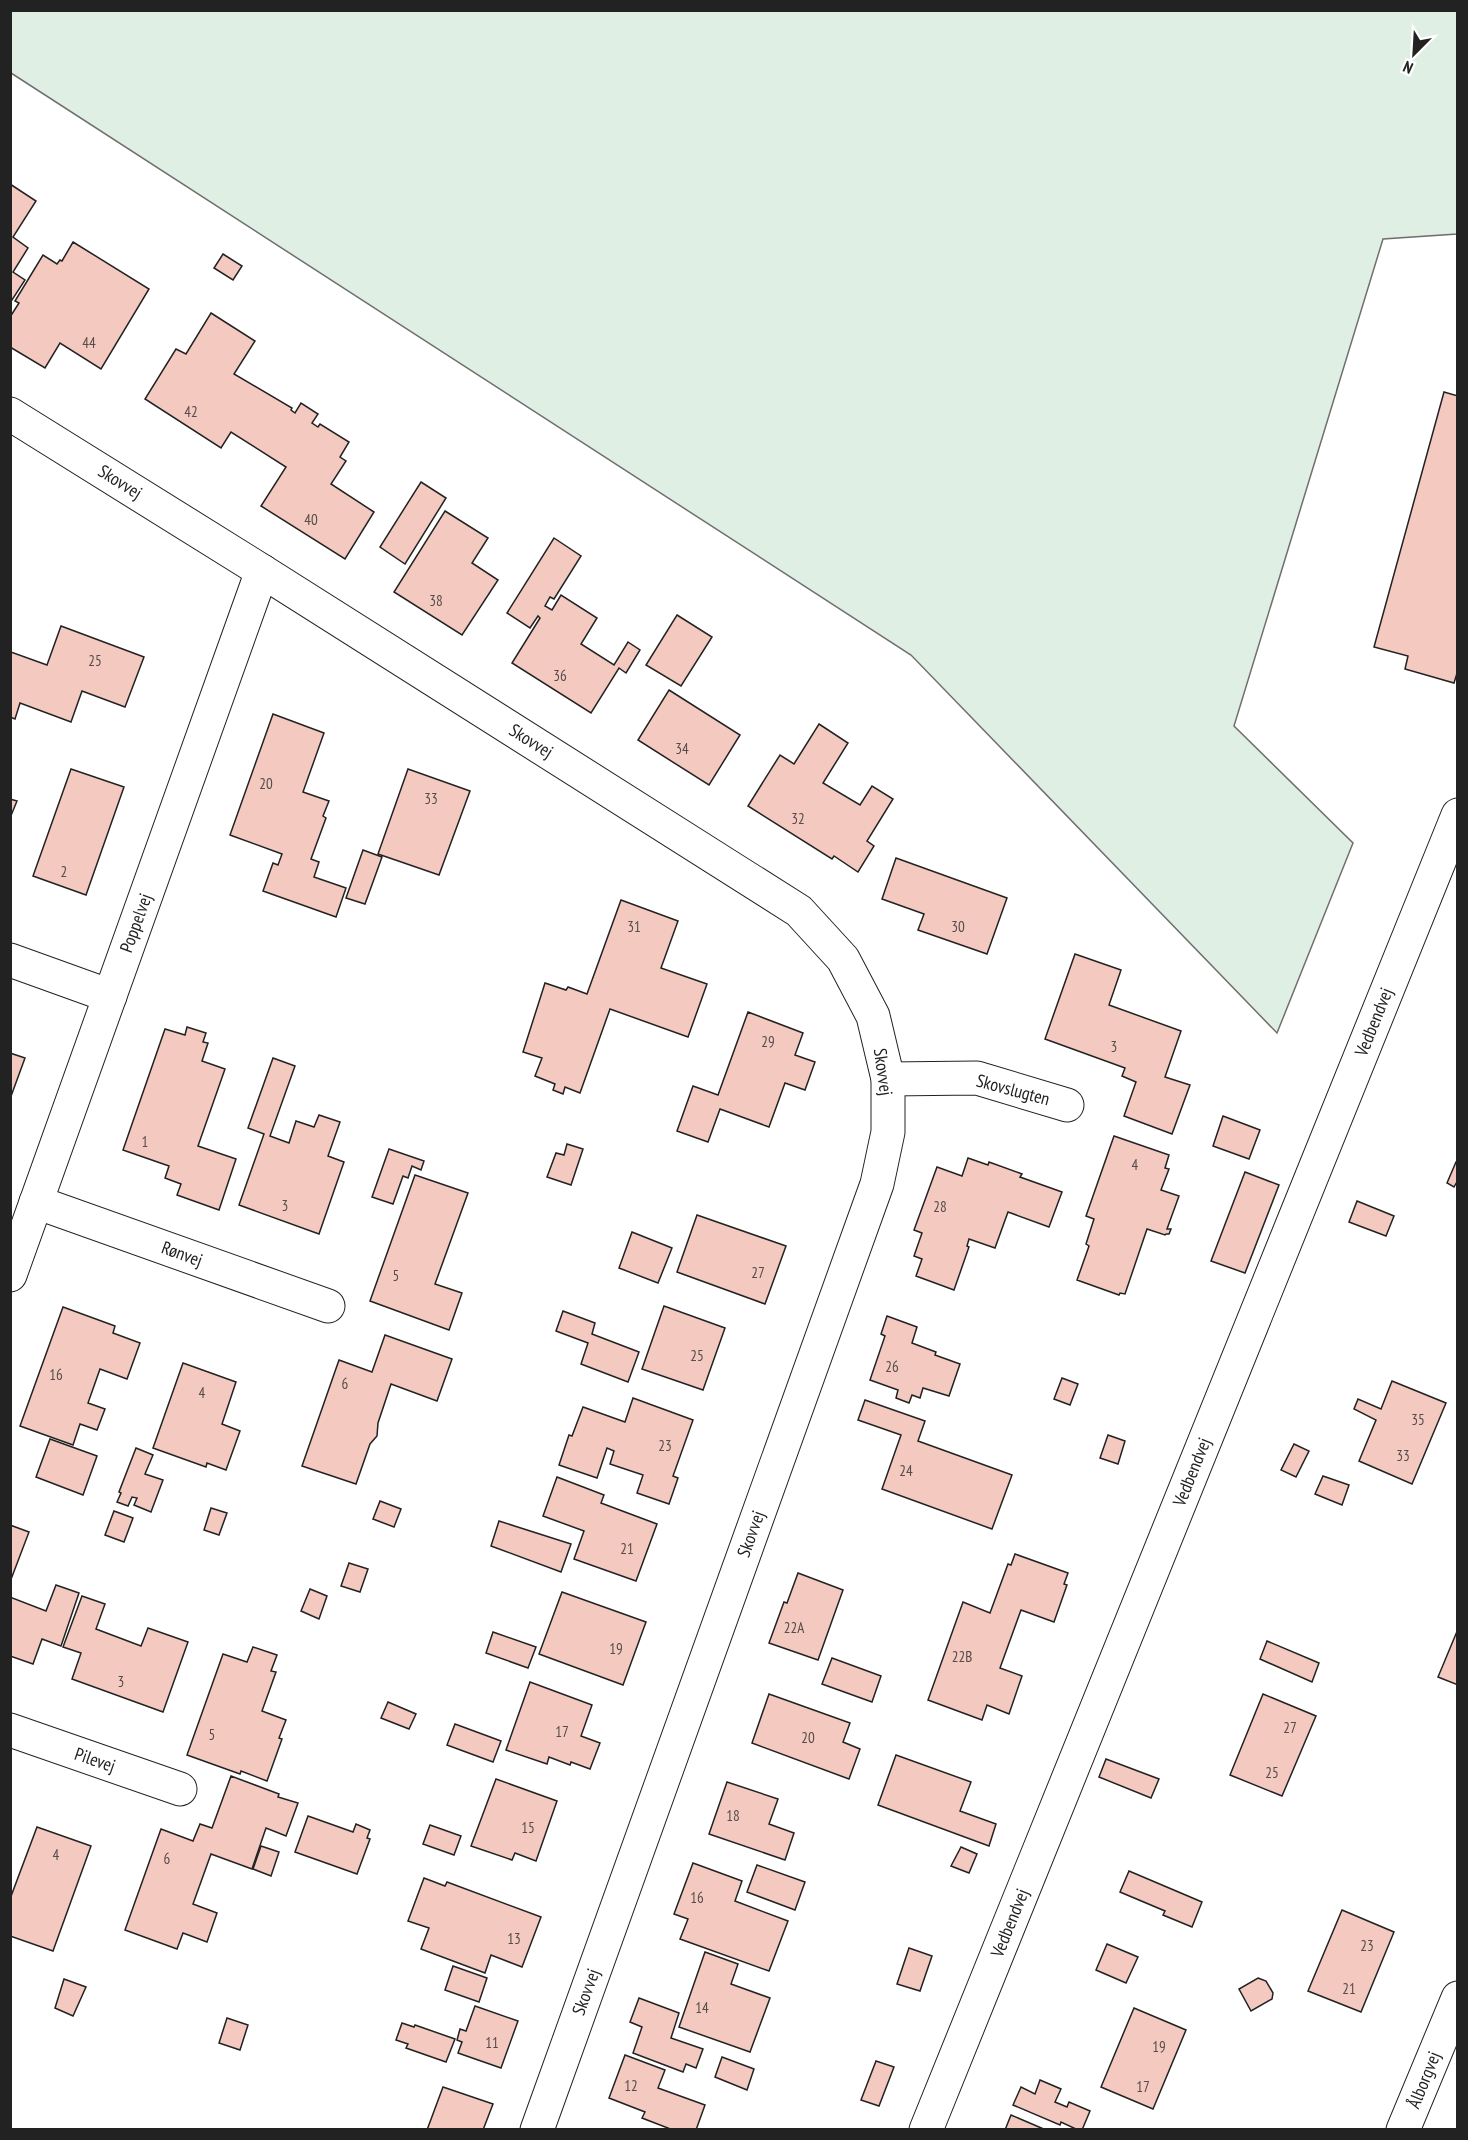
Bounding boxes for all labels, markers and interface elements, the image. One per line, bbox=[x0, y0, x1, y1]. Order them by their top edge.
north arrow bbox=[1384, 24, 1444, 84]
text: N bbox=[1400, 57, 1416, 79]
house number: 44 bbox=[82, 333, 96, 352]
house number: 42 bbox=[184, 402, 198, 421]
street label: Skovvej bbox=[94, 459, 147, 504]
house number: 40 bbox=[304, 510, 318, 529]
house number: 38 bbox=[429, 591, 443, 610]
house number: 25 bbox=[88, 651, 102, 670]
house number: 36 bbox=[553, 666, 567, 685]
street label: Skovvej bbox=[505, 718, 558, 763]
house number: 34 bbox=[675, 739, 689, 758]
house number: 20 bbox=[259, 774, 273, 793]
house number: 33 bbox=[424, 789, 438, 808]
house number: 32 bbox=[791, 809, 805, 828]
house number: 2 bbox=[61, 862, 67, 881]
street label: Poppelvej bbox=[114, 890, 157, 955]
house number: 31 bbox=[627, 917, 641, 936]
house number: 30 bbox=[951, 917, 965, 936]
street label: Vedbendvej bbox=[1349, 984, 1398, 1060]
house number: 29 bbox=[761, 1032, 775, 1051]
house number: 3 bbox=[1111, 1037, 1117, 1056]
street label: Skovvej bbox=[869, 1047, 898, 1097]
street label: Skovslugten bbox=[974, 1069, 1052, 1110]
house number: 1 bbox=[142, 1132, 148, 1151]
house number: 4 bbox=[1132, 1155, 1139, 1174]
house number: 3 bbox=[282, 1196, 288, 1215]
house number: 28 bbox=[933, 1197, 947, 1216]
street label: Rønvej bbox=[159, 1236, 206, 1272]
house number: 27 bbox=[751, 1263, 765, 1282]
house number: 5 bbox=[393, 1266, 399, 1285]
house number: 25 bbox=[690, 1346, 704, 1365]
house number: 26 bbox=[885, 1357, 899, 1376]
house number: 16 bbox=[49, 1365, 63, 1384]
house number: 6 bbox=[342, 1374, 349, 1393]
house number: 4 bbox=[199, 1383, 206, 1402]
house number: 35 bbox=[1411, 1410, 1425, 1429]
street label: Vedbendvej bbox=[1167, 1434, 1216, 1510]
house number: 23 bbox=[658, 1436, 672, 1455]
house number: 33 bbox=[1396, 1446, 1410, 1465]
house number: 24 bbox=[899, 1461, 913, 1480]
street label: Skovvej bbox=[732, 1508, 769, 1560]
house number: 21 bbox=[620, 1539, 634, 1558]
house number: 22A bbox=[784, 1618, 805, 1637]
house number: 19 bbox=[609, 1639, 623, 1658]
house number: 22B bbox=[952, 1647, 972, 1666]
house number: 3 bbox=[118, 1672, 124, 1691]
house number: 27 bbox=[1283, 1718, 1297, 1737]
house number: 17 bbox=[555, 1722, 569, 1741]
house number: 5 bbox=[209, 1725, 215, 1744]
house number: 20 bbox=[801, 1728, 815, 1747]
street label: Pilevej bbox=[72, 1742, 119, 1777]
house number: 25 bbox=[1265, 1763, 1279, 1782]
house number: 18 bbox=[726, 1806, 740, 1825]
house number: 15 bbox=[521, 1818, 535, 1837]
house number: 4 bbox=[53, 1845, 60, 1864]
house number: 6 bbox=[164, 1849, 171, 1868]
street label: Vedbendvej bbox=[985, 1885, 1034, 1961]
house number: 16 bbox=[690, 1888, 704, 1907]
house number: 13 bbox=[507, 1929, 521, 1948]
house number: 23 bbox=[1360, 1936, 1374, 1955]
street label: Skovvej bbox=[567, 1966, 604, 2018]
house number: 21 bbox=[1342, 1979, 1356, 1998]
house number: 14 bbox=[695, 1998, 709, 2017]
house number: 11 bbox=[485, 2033, 499, 2052]
house number: 19 bbox=[1152, 2037, 1166, 2056]
street label: Ålborgvej bbox=[1402, 2048, 1445, 2112]
house number: 12 bbox=[624, 2076, 638, 2095]
house number: 17 bbox=[1136, 2077, 1150, 2096]

